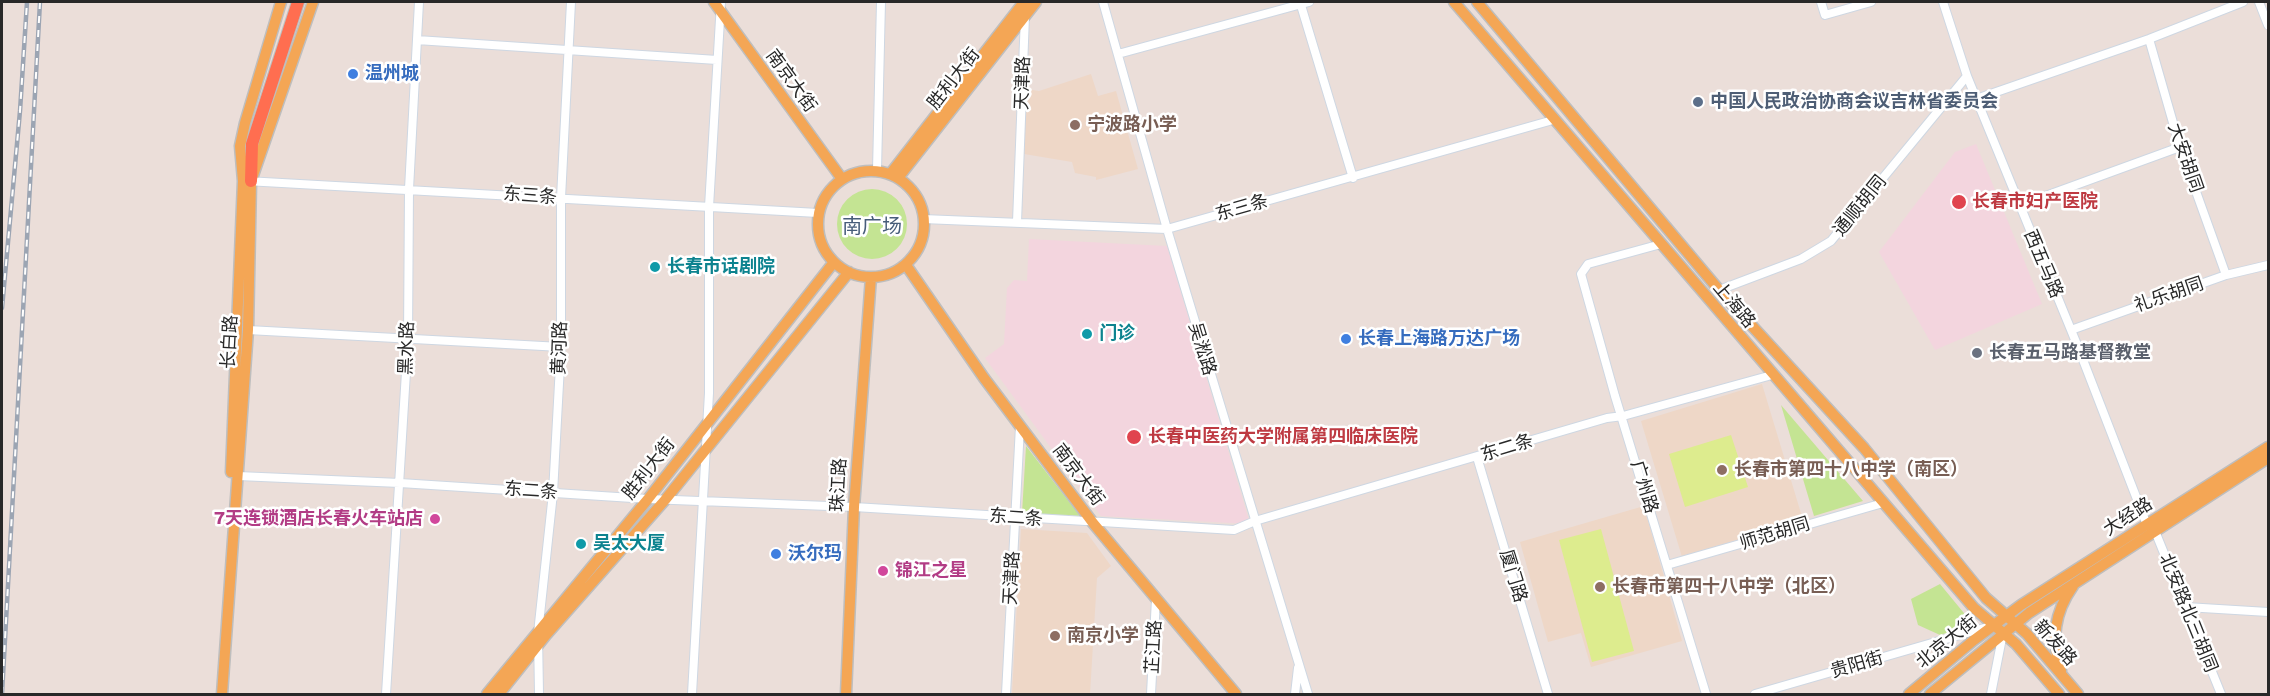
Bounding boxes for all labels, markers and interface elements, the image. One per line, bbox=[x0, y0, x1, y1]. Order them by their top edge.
street label: 胜利大街 bbox=[923, 44, 985, 114]
street label: 南京大街 bbox=[761, 46, 821, 116]
street label: 天津路 bbox=[1011, 56, 1035, 110]
place label: 温州城 bbox=[365, 63, 419, 85]
marker: 温州城 bbox=[346, 67, 360, 81]
place label: 中国人民政治协商会议吉林省委员会 bbox=[1710, 91, 1998, 113]
marker: 中国人民政治协商会议吉林省委员会 bbox=[1691, 95, 1705, 109]
place label: 宁波路小学 bbox=[1087, 114, 1177, 136]
marker: 宁波路小学 bbox=[1068, 118, 1082, 132]
street label: 大安胡同 bbox=[2163, 120, 2207, 196]
street label: 通顺胡同 bbox=[1829, 171, 1891, 241]
street label: 东三条 bbox=[502, 183, 558, 209]
street label: 东三条 bbox=[1213, 190, 1271, 226]
place label: 长春市妇产医院 bbox=[1972, 191, 2098, 213]
marker: 长春市妇产医院 bbox=[1950, 193, 1968, 211]
district label: 南广场 bbox=[842, 215, 902, 239]
street label: 西五马路 bbox=[2019, 227, 2067, 301]
place label: 长春市话剧院 bbox=[667, 256, 775, 278]
marker: 长春市话剧院 bbox=[648, 260, 662, 274]
street label: 礼乐胡同 bbox=[2131, 273, 2207, 317]
street label: 上海路 bbox=[1708, 277, 1760, 333]
street label: 长白路 bbox=[218, 314, 242, 370]
street label: 吴淞路 bbox=[1184, 320, 1220, 378]
street label: 黑水路 bbox=[395, 321, 419, 375]
street label: 黄河路 bbox=[548, 321, 572, 375]
place label: 门诊 bbox=[1099, 323, 1135, 345]
marker: 门诊 bbox=[1080, 327, 1094, 341]
place label: 长春上海路万达广场 bbox=[1358, 328, 1520, 350]
marker: 长春上海路万达广场 bbox=[1339, 332, 1353, 346]
place label: 长春五马路基督教堂 bbox=[1989, 342, 2151, 364]
marker: 长春五马路基督教堂 bbox=[1970, 346, 1984, 360]
place label: 长春中医药大学附属第四临床医院 bbox=[1148, 426, 1418, 448]
marker: 长春中医药大学附属第四临床医院 bbox=[1125, 428, 1143, 446]
street label: 东二条 bbox=[1478, 430, 1536, 466]
street label: 胜利大街 bbox=[618, 434, 680, 504]
street label: 南京大街 bbox=[1048, 440, 1108, 510]
street label: 珠江路 bbox=[827, 457, 851, 513]
street label: 广州路 bbox=[1626, 458, 1662, 516]
place label: 长春市第四十八中学（南区） bbox=[1734, 459, 1968, 481]
marker: 长春市第四十八中学（南区） bbox=[1715, 463, 1729, 477]
street label: 东二条 bbox=[503, 478, 559, 504]
street label: 大经路 bbox=[2099, 493, 2157, 541]
street label: 东二条 bbox=[988, 505, 1044, 531]
place label: 7天连锁酒店长春火车站店 bbox=[214, 508, 423, 530]
marker: 7天连锁酒店长春火车站店 bbox=[428, 512, 442, 526]
street label: 师范胡同 bbox=[1737, 513, 1813, 555]
place label: 吴太大厦 bbox=[593, 533, 665, 555]
marker: 吴太大厦 bbox=[574, 537, 588, 551]
place label: 沃尔玛 bbox=[788, 543, 842, 565]
marker: 沃尔玛 bbox=[769, 547, 783, 561]
street label: 厦门路 bbox=[1495, 547, 1531, 605]
street label: 天津路 bbox=[1000, 550, 1024, 606]
street label: 北安路北三胡同 bbox=[2154, 551, 2222, 675]
place label: 锦江之星 bbox=[895, 560, 967, 582]
marker: 锦江之星 bbox=[876, 564, 890, 578]
place label: 长春市第四十八中学（北区） bbox=[1612, 576, 1846, 598]
marker: 长春市第四十八中学（北区） bbox=[1593, 580, 1607, 594]
street label: 北京大街 bbox=[1912, 611, 1982, 673]
street label: 新发路 bbox=[2029, 616, 2081, 670]
street label: 芷江路 bbox=[1142, 619, 1166, 675]
place label: 南京小学 bbox=[1067, 625, 1139, 647]
marker: 南京小学 bbox=[1048, 629, 1062, 643]
street label: 贵阳街 bbox=[1828, 647, 1886, 683]

